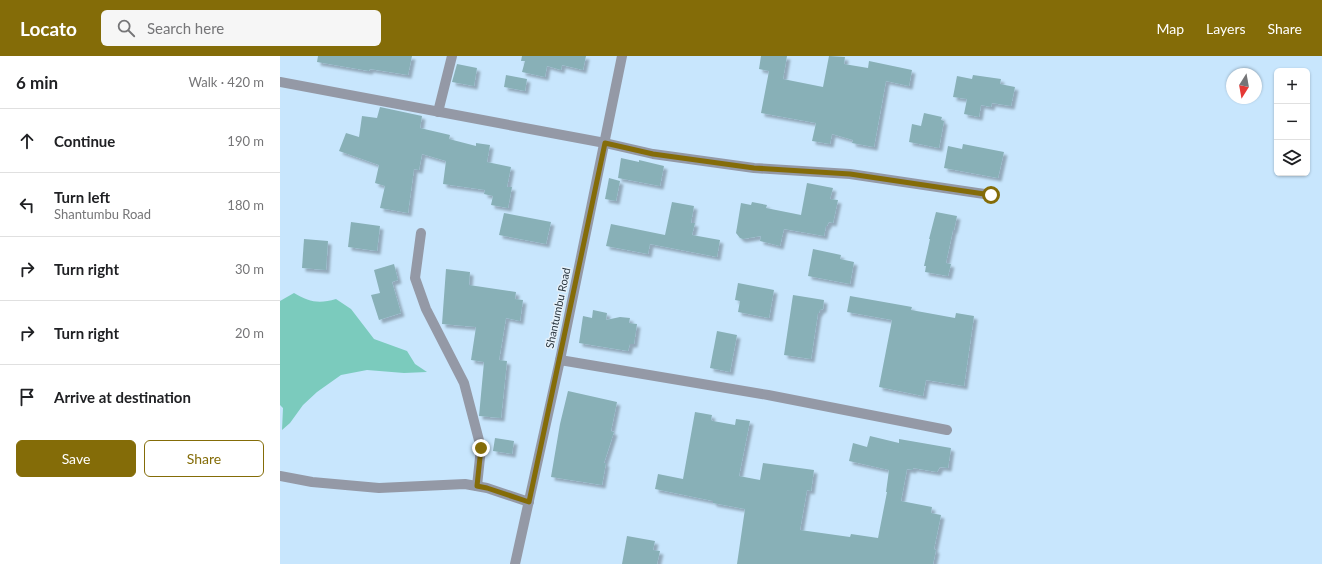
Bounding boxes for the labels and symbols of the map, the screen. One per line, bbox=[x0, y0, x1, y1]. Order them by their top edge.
north arrow bbox=[1226, 68, 1262, 104]
route start bbox=[982, 186, 1000, 204]
street label: Shantumbu Road bbox=[543, 266, 572, 349]
route end bbox=[472, 439, 490, 457]

